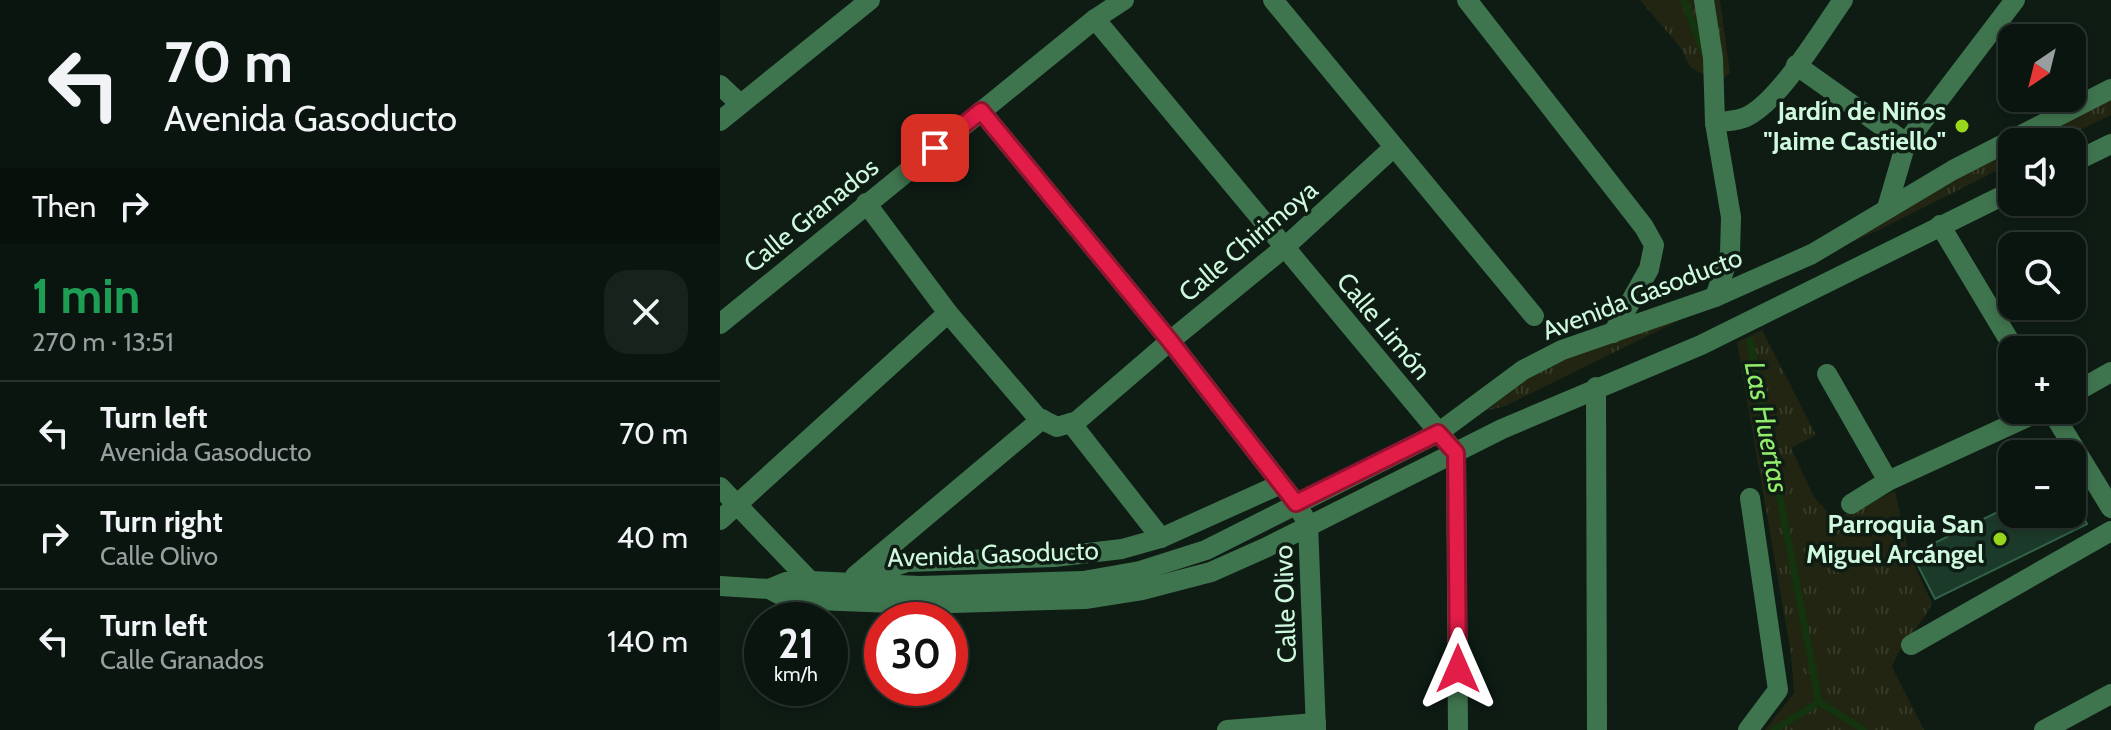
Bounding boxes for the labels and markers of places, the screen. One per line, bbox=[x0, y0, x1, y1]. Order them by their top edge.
place label: Jardín de Niños "Jaime Castiello" bbox=[1763, 95, 1946, 157]
pin bbox=[901, 114, 969, 182]
marker: Jardín de Niños "Jaime Castiello" bbox=[1953, 117, 1971, 135]
place label: Parroquia San Miguel Arcángel bbox=[1806, 508, 1984, 570]
marker: Parroquia San Miguel Arcángel bbox=[1991, 530, 2009, 548]

